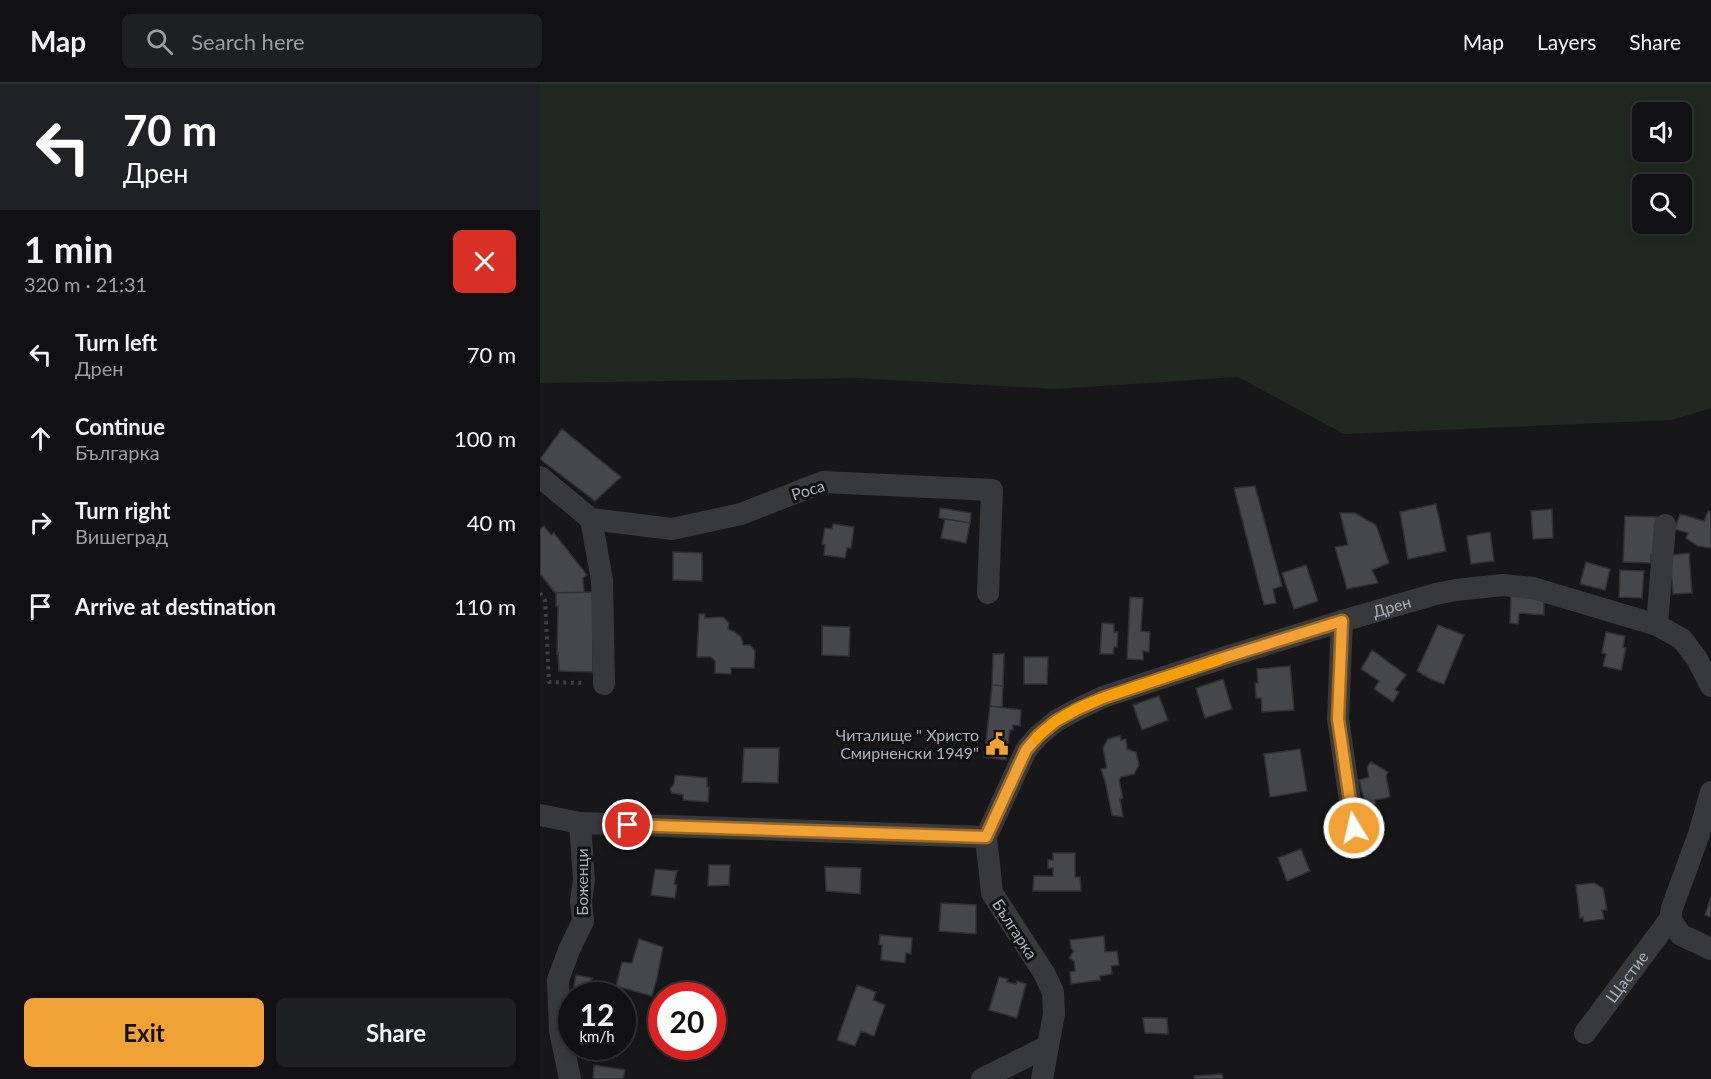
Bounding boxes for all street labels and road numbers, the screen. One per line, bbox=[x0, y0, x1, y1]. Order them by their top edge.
street label: Роса bbox=[789, 475, 827, 504]
street label: Дрен bbox=[1370, 592, 1413, 621]
street label: Боженци bbox=[572, 848, 591, 916]
street label: Българка bbox=[989, 895, 1042, 962]
street label: Щастие bbox=[1601, 947, 1652, 1006]

